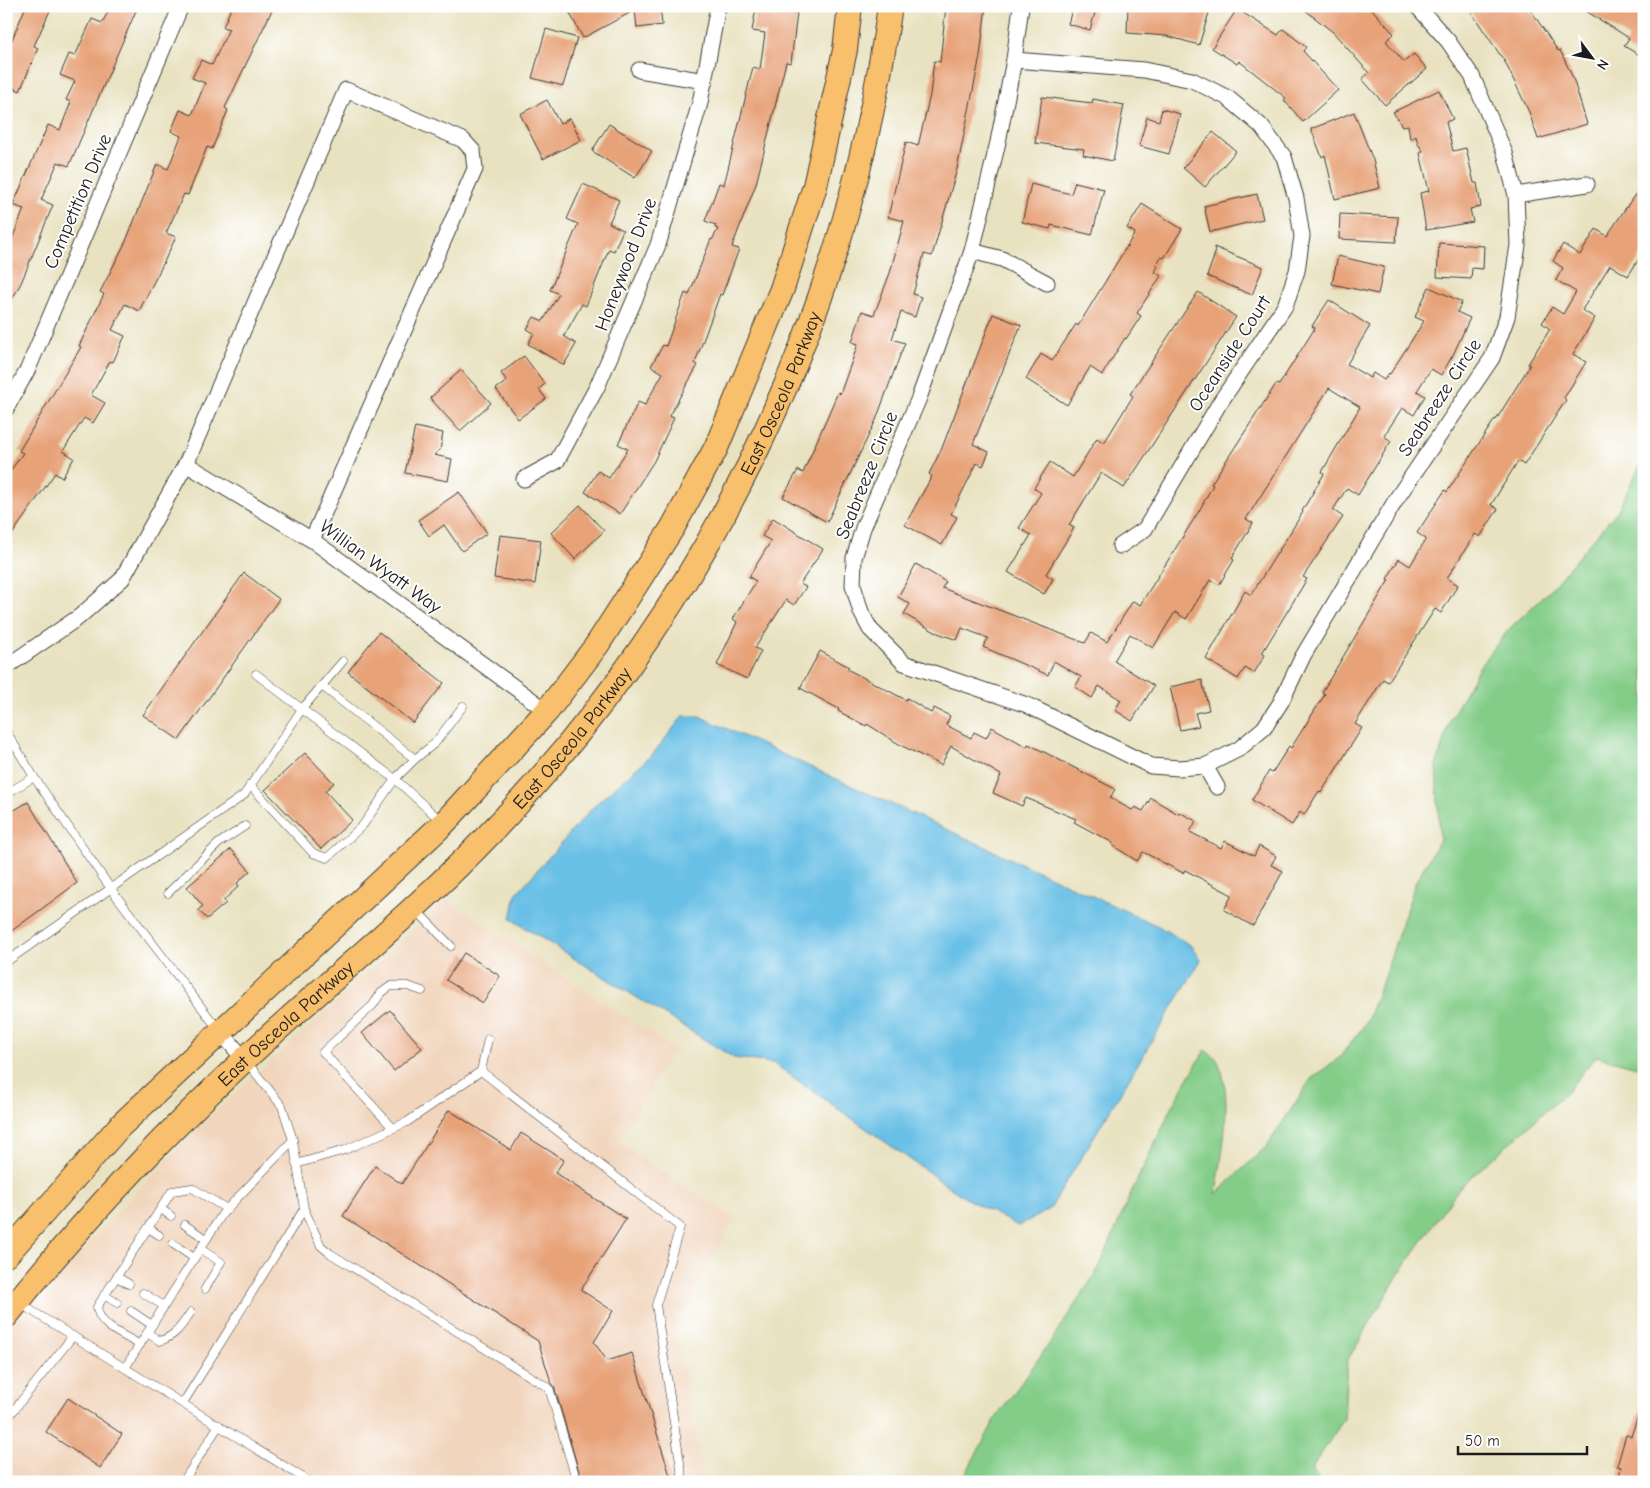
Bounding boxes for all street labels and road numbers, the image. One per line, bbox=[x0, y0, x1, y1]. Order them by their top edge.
street label: Competition Drive bbox=[40, 131, 116, 272]
street label: Honeywood Drive bbox=[590, 195, 661, 334]
street label: Oceanside Court bbox=[1184, 291, 1276, 416]
street label: East Osceola Parkway bbox=[736, 308, 826, 479]
street label: Seabreeze Circle bbox=[1394, 335, 1486, 460]
street label: Seabreeze Circle bbox=[831, 408, 903, 542]
street label: Willian Wyatt Way bbox=[315, 515, 446, 619]
street label: East Osceola Parkway bbox=[508, 663, 636, 814]
street label: East Osceola Parkway bbox=[213, 956, 359, 1091]

